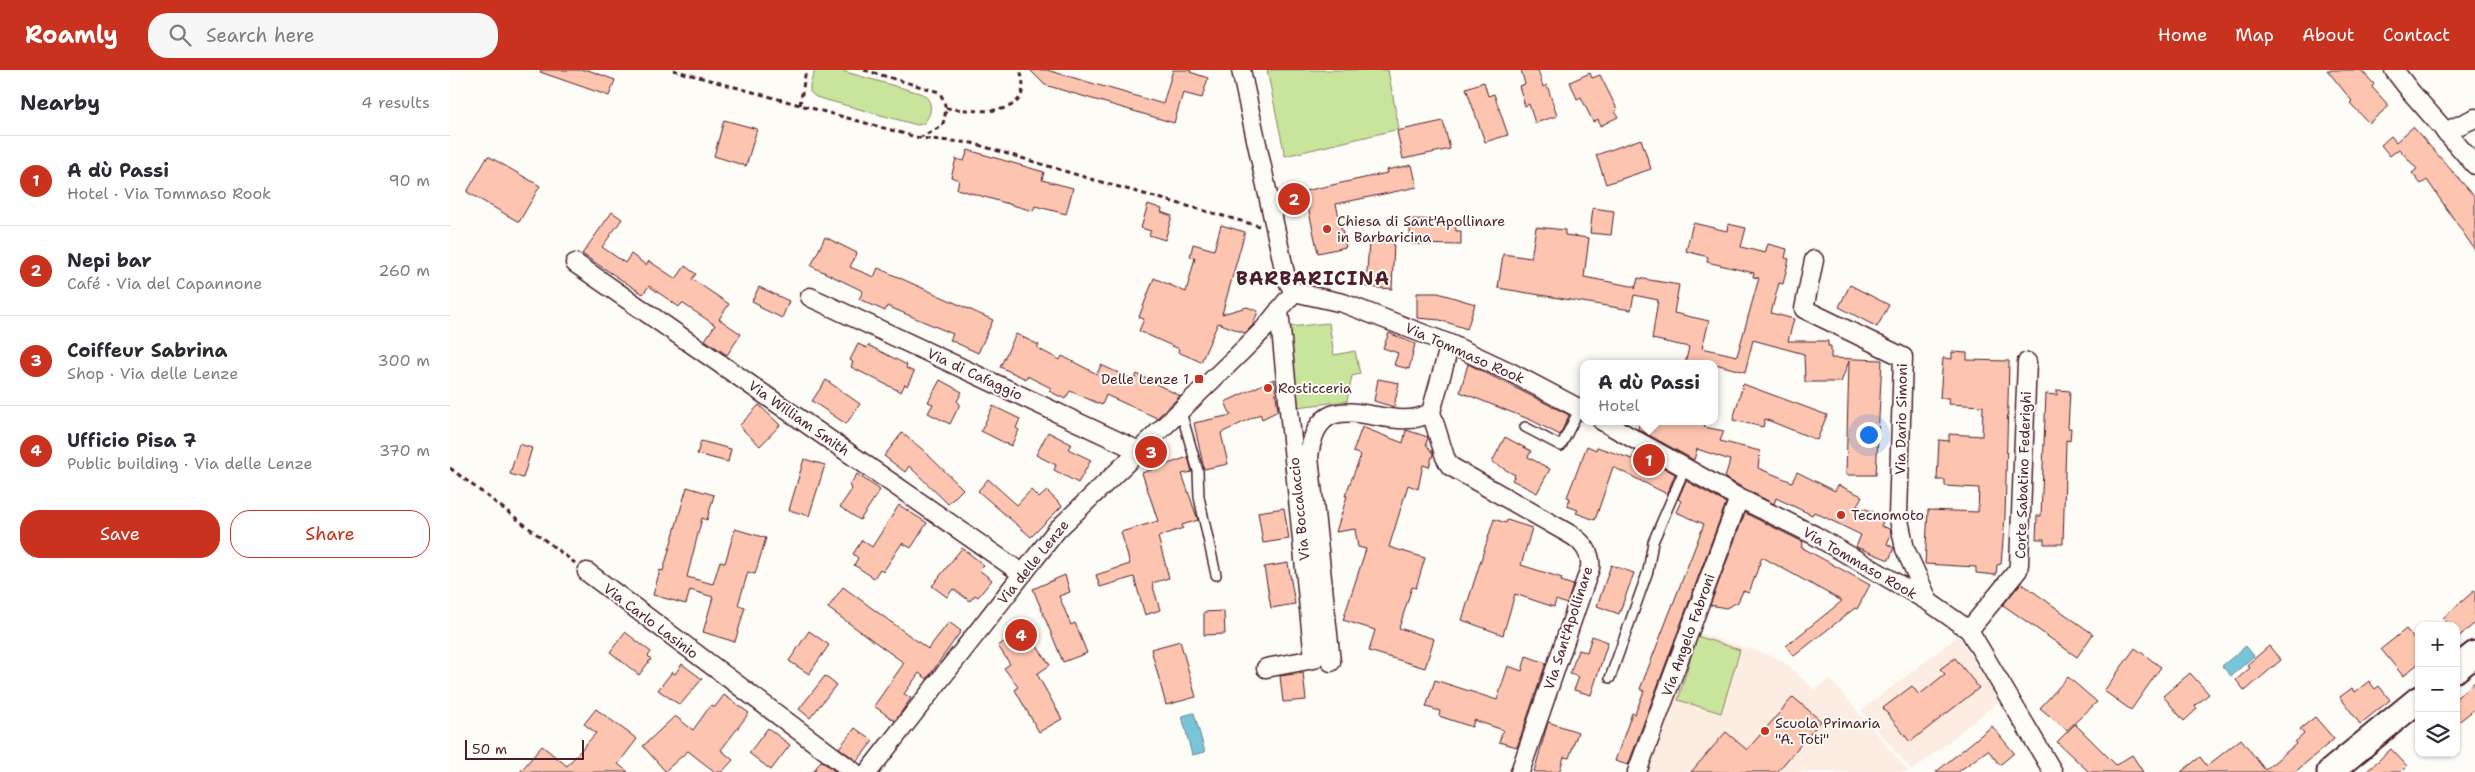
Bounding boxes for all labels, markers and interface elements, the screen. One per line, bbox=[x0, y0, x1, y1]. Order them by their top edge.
search box bbox=[148, 13, 498, 58]
text: Roamly bbox=[25, 19, 118, 51]
icon: search bbox=[166, 21, 194, 49]
text: Search here bbox=[206, 23, 315, 48]
text: Home bbox=[2158, 23, 2207, 47]
text: Map bbox=[2235, 23, 2274, 47]
text: About bbox=[2302, 23, 2355, 47]
text: Contact bbox=[2383, 23, 2450, 47]
text: Nearby bbox=[20, 89, 100, 117]
text: 4 results bbox=[361, 92, 430, 113]
text: A dù Passi bbox=[67, 158, 169, 183]
text: 1 bbox=[32, 170, 40, 191]
text: 90 m bbox=[389, 170, 430, 191]
pin: 2 bbox=[1278, 180, 1310, 218]
text: Hotel · Via Tommaso Rook bbox=[67, 183, 271, 204]
place label: Chiesa di Sant'Apollinare in Barbaricina bbox=[1337, 212, 1505, 246]
marker: Chiesa di Sant'Apollinare in Barbaricina bbox=[1321, 223, 1333, 235]
text: Nepi bar bbox=[67, 248, 152, 273]
text: 2 bbox=[30, 260, 42, 281]
text: 260 m bbox=[378, 260, 430, 281]
district label: BARBARICINA bbox=[1236, 266, 1390, 291]
text: Café · Via del Capannone bbox=[67, 273, 262, 294]
street label: Via Tommaso Rook bbox=[1402, 319, 1528, 387]
text: Coiffeur Sabrina bbox=[67, 338, 227, 363]
street label: Via di Cafaggio bbox=[924, 344, 1026, 404]
text: 3 bbox=[30, 350, 42, 371]
text: 300 m bbox=[378, 350, 430, 371]
popup bbox=[1580, 360, 1718, 425]
text: Shop · Via delle Lenze bbox=[67, 363, 238, 384]
street label: Via Dario Simoni bbox=[1891, 363, 1911, 475]
place label: Delle Lenze 1 bbox=[1101, 370, 1189, 388]
text: A dù Passi bbox=[1598, 370, 1700, 395]
marker: Delle Lenze 1 bbox=[1193, 373, 1205, 385]
street label: Via William Smith bbox=[745, 376, 853, 460]
place label: Rosticceria bbox=[1278, 379, 1352, 397]
marker: Rosticceria bbox=[1262, 382, 1274, 394]
street label: Corte Sabatino Federighi bbox=[2011, 391, 2035, 559]
text: Hotel bbox=[1598, 395, 1639, 416]
your location bbox=[1856, 422, 1882, 448]
text: Ufficio Pisa 7 bbox=[67, 428, 196, 453]
pin: 3 bbox=[1135, 433, 1167, 471]
text: 4 bbox=[30, 440, 42, 461]
text: 370 m bbox=[379, 440, 430, 461]
pin: 1 bbox=[1633, 441, 1665, 479]
text: Public building · Via delle Lenze bbox=[67, 453, 312, 474]
street label: Via Boccalaccio bbox=[1285, 456, 1313, 562]
place label: Tecnomoto bbox=[1851, 506, 1924, 524]
marker: Tecnomoto bbox=[1835, 509, 1847, 521]
button: Save bbox=[20, 510, 220, 558]
button: Share bbox=[230, 510, 430, 558]
street label: Via delle Lenze bbox=[993, 516, 1073, 608]
street label: Via Tommaso Rook bbox=[1800, 523, 1920, 603]
street label: Via Sant'Apollinare bbox=[1540, 564, 1596, 692]
street label: Via Angelo Fabroni bbox=[1657, 571, 1719, 699]
street label: Via Carlo Lasinio bbox=[600, 579, 702, 663]
pin: 4 bbox=[1005, 616, 1037, 654]
map controls bbox=[2415, 622, 2460, 757]
button: + bbox=[2415, 622, 2460, 667]
button: − bbox=[2415, 667, 2460, 712]
button: layers bbox=[2415, 712, 2460, 757]
place label: Scuola Primaria "A. Toti" bbox=[1775, 714, 1880, 748]
marker: Scuola Primaria "A. Toti" bbox=[1759, 725, 1771, 737]
scale bar bbox=[465, 737, 584, 760]
text: 50 m bbox=[472, 740, 507, 758]

